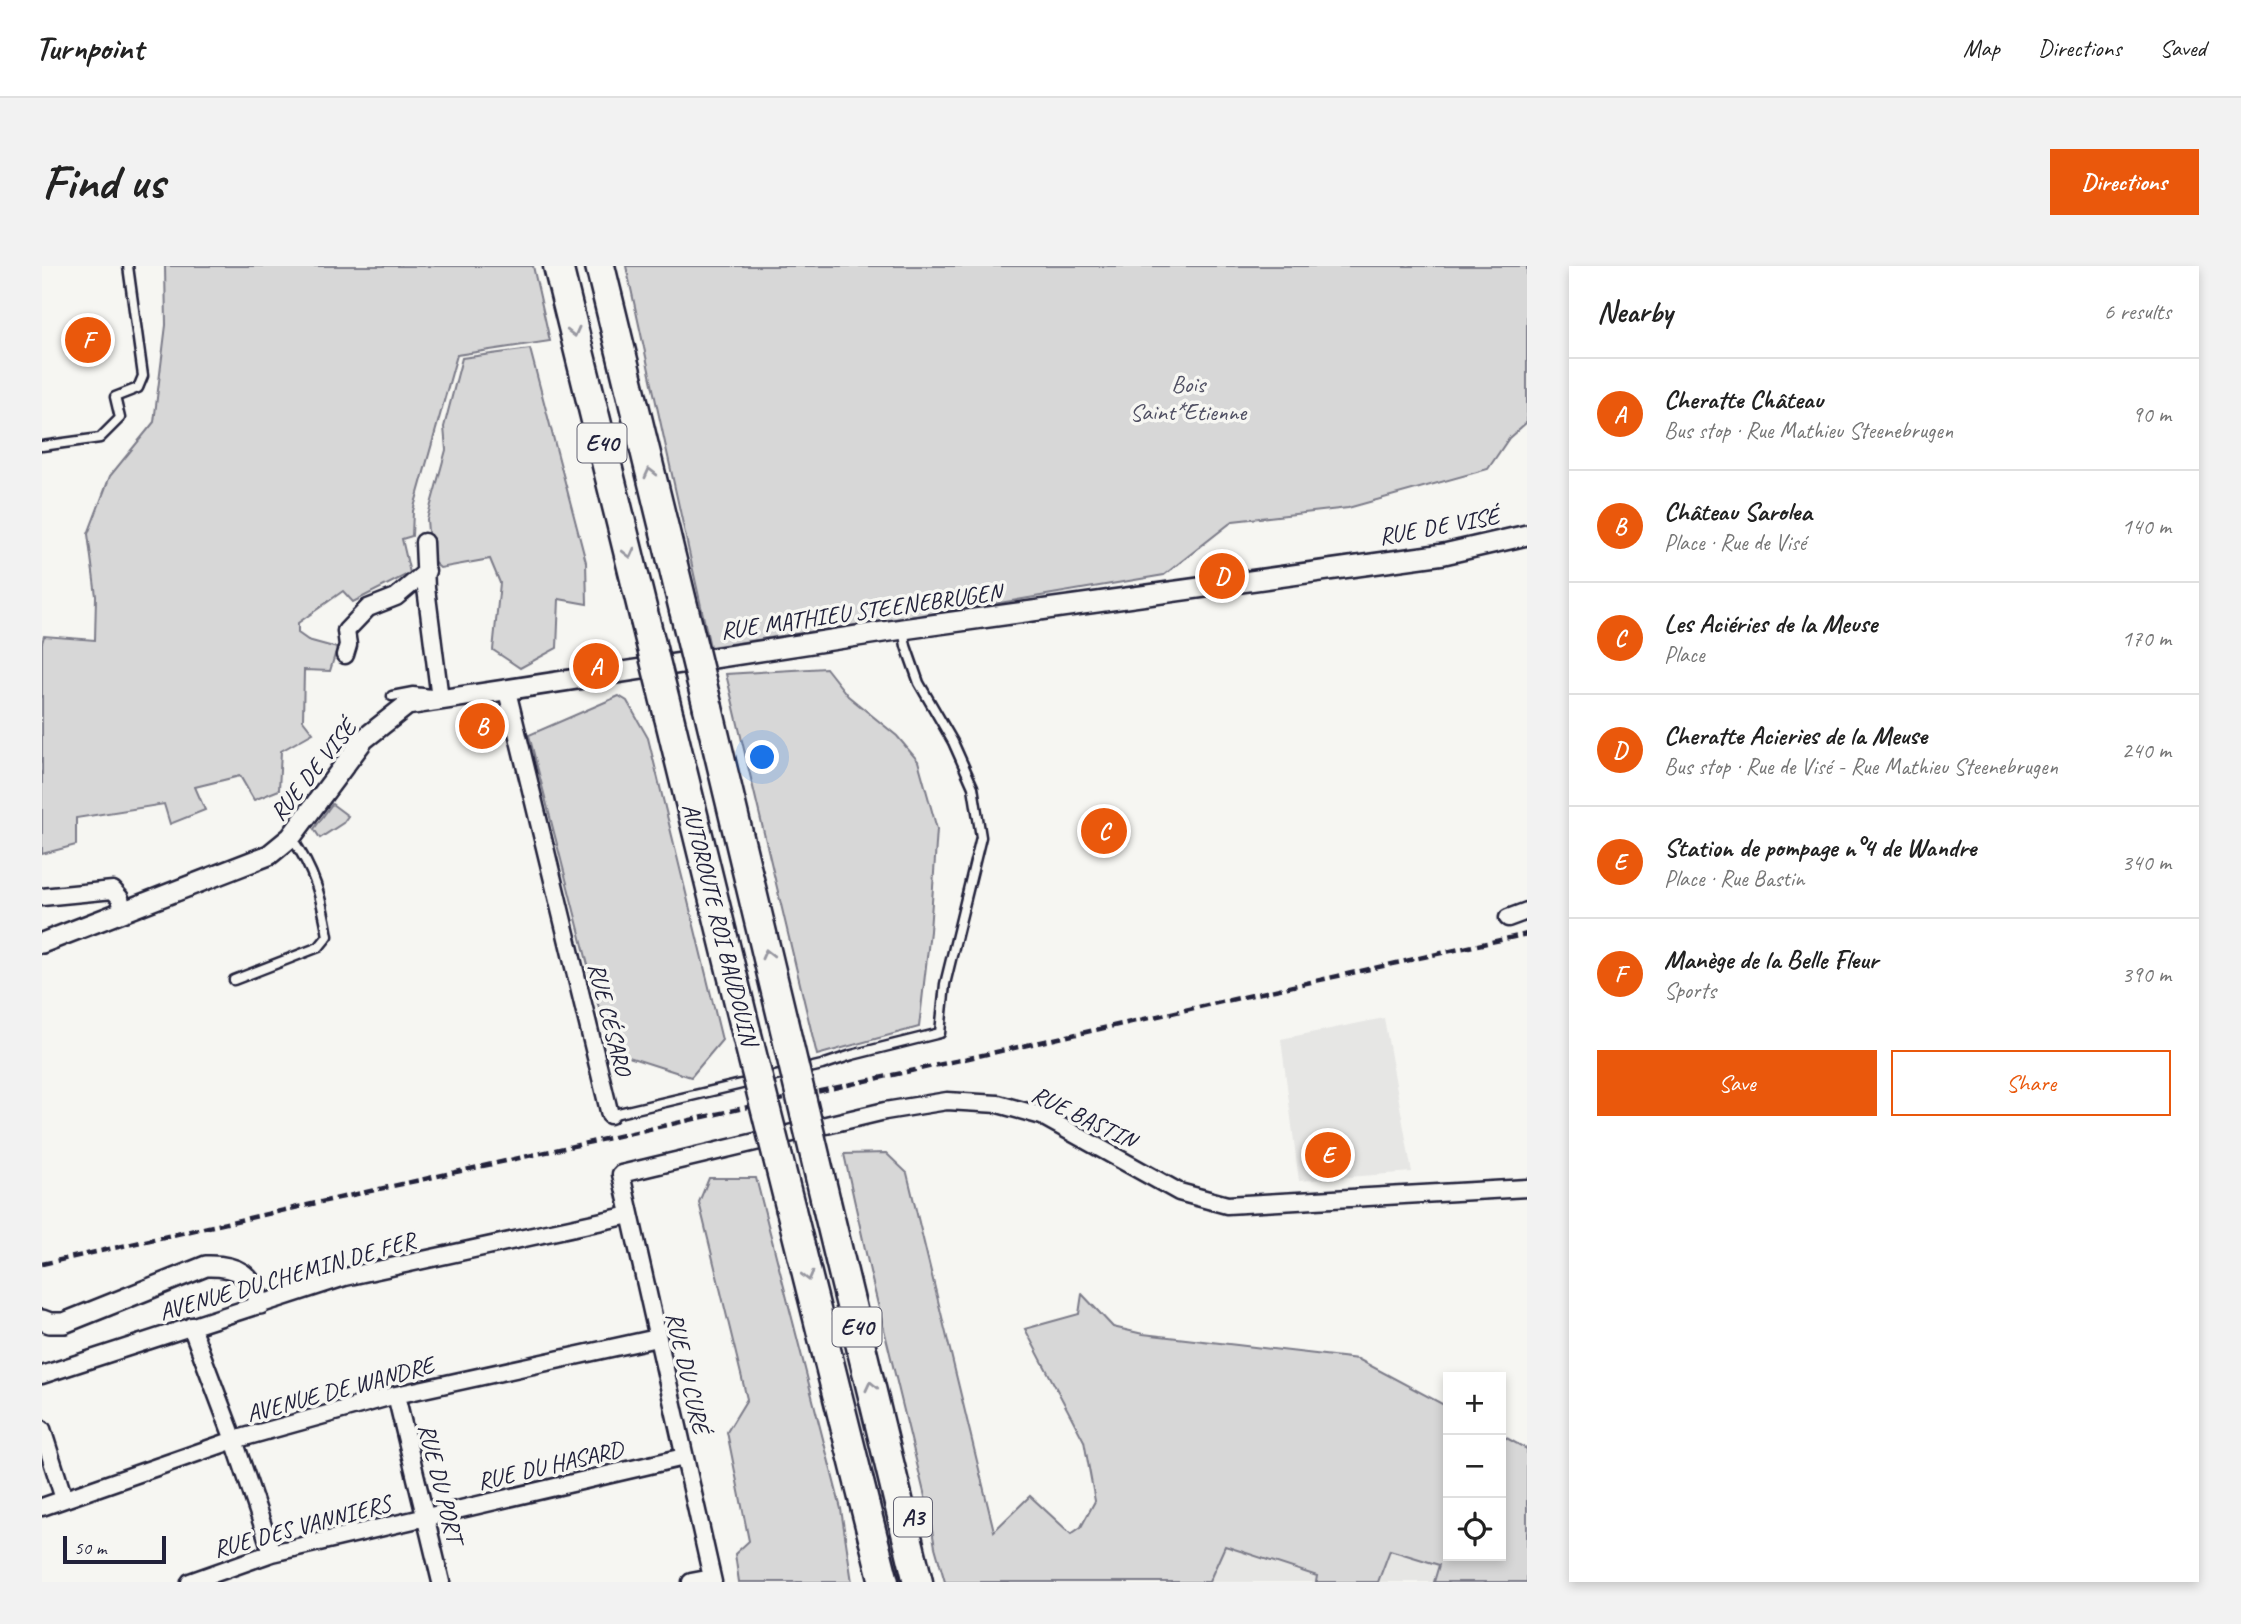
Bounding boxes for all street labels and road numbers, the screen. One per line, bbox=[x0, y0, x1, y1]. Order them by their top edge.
road number: E40 bbox=[578, 424, 626, 462]
street label: RUE DE VISÉ bbox=[1376, 500, 1504, 551]
street label: RUE MATHIEU STEENEBRUGEN bbox=[719, 576, 1007, 646]
street label: RUE DE VISÉ bbox=[263, 711, 365, 827]
street label: AUTOROUTE ROI BAUDOUIN bbox=[675, 800, 765, 1051]
street label: RUE CÉSARO bbox=[582, 960, 639, 1080]
street label: RUE BASTIN bbox=[1027, 1079, 1144, 1157]
street label: AVENUE DU CHEMIN DE FER bbox=[156, 1224, 421, 1327]
road number: E40 bbox=[832, 1308, 882, 1346]
street label: RUE DU CURÉ bbox=[659, 1309, 717, 1439]
street label: AVENUE DE WANDRE bbox=[243, 1349, 440, 1428]
street label: RUE DU PORT bbox=[412, 1421, 472, 1551]
street label: RUE DU HASARD bbox=[474, 1433, 628, 1496]
street label: RUE DES VANNIERS bbox=[210, 1487, 397, 1564]
road number: A3 bbox=[894, 1498, 932, 1536]

